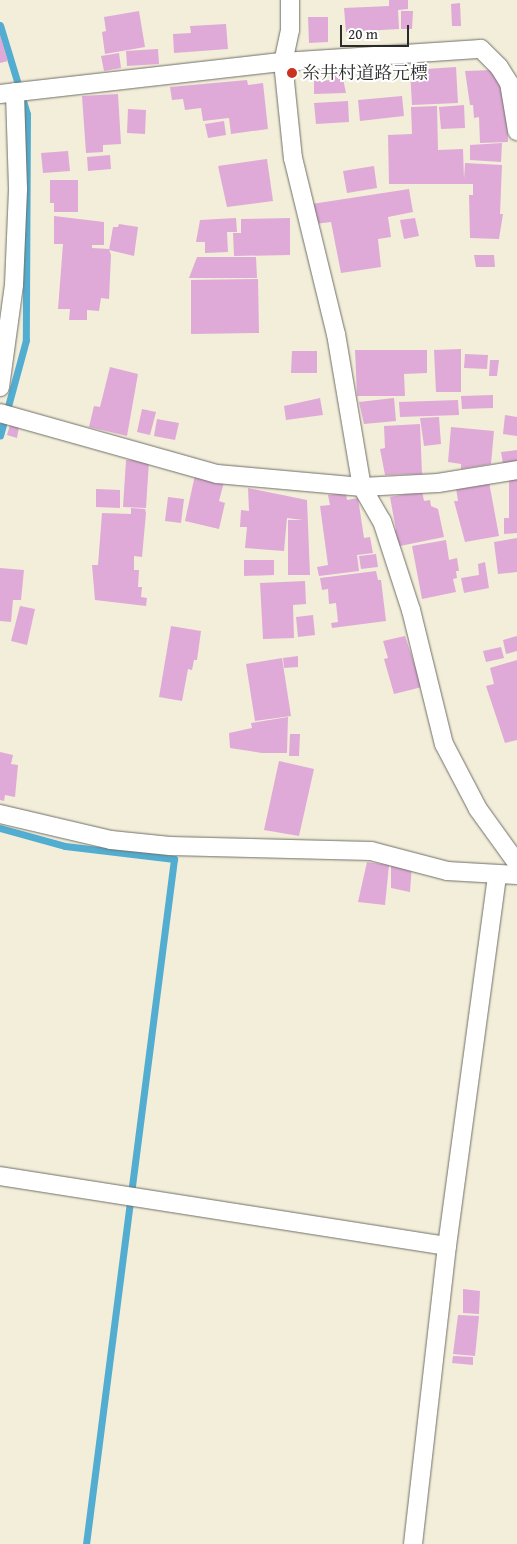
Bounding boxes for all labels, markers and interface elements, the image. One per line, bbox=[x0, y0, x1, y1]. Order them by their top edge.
scale bar bbox=[342, 15, 411, 47]
text: 20 m bbox=[348, 23, 378, 44]
place label: 糸井村道路元標 bbox=[302, 62, 428, 84]
marker: 糸井村道路元標 bbox=[286, 67, 298, 79]

